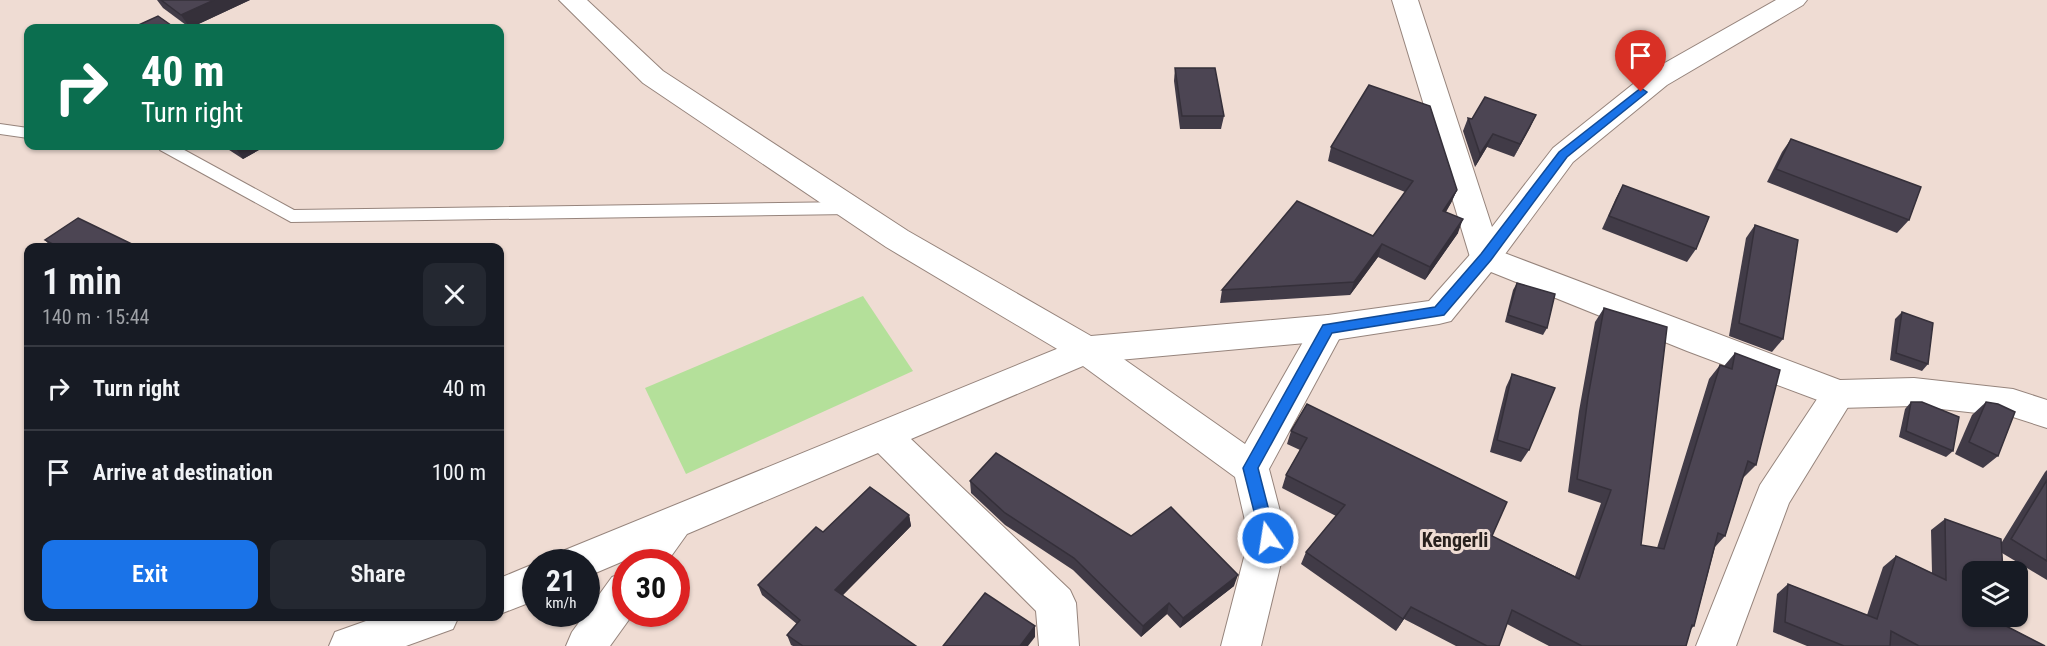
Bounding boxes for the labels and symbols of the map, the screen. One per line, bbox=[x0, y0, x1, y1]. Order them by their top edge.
pin bbox=[1615, 30, 1666, 92]
position arrow bbox=[1236, 506, 1300, 570]
district label: Kengerli bbox=[1422, 528, 1488, 552]
speed limit sign: 30 bbox=[612, 549, 690, 627]

